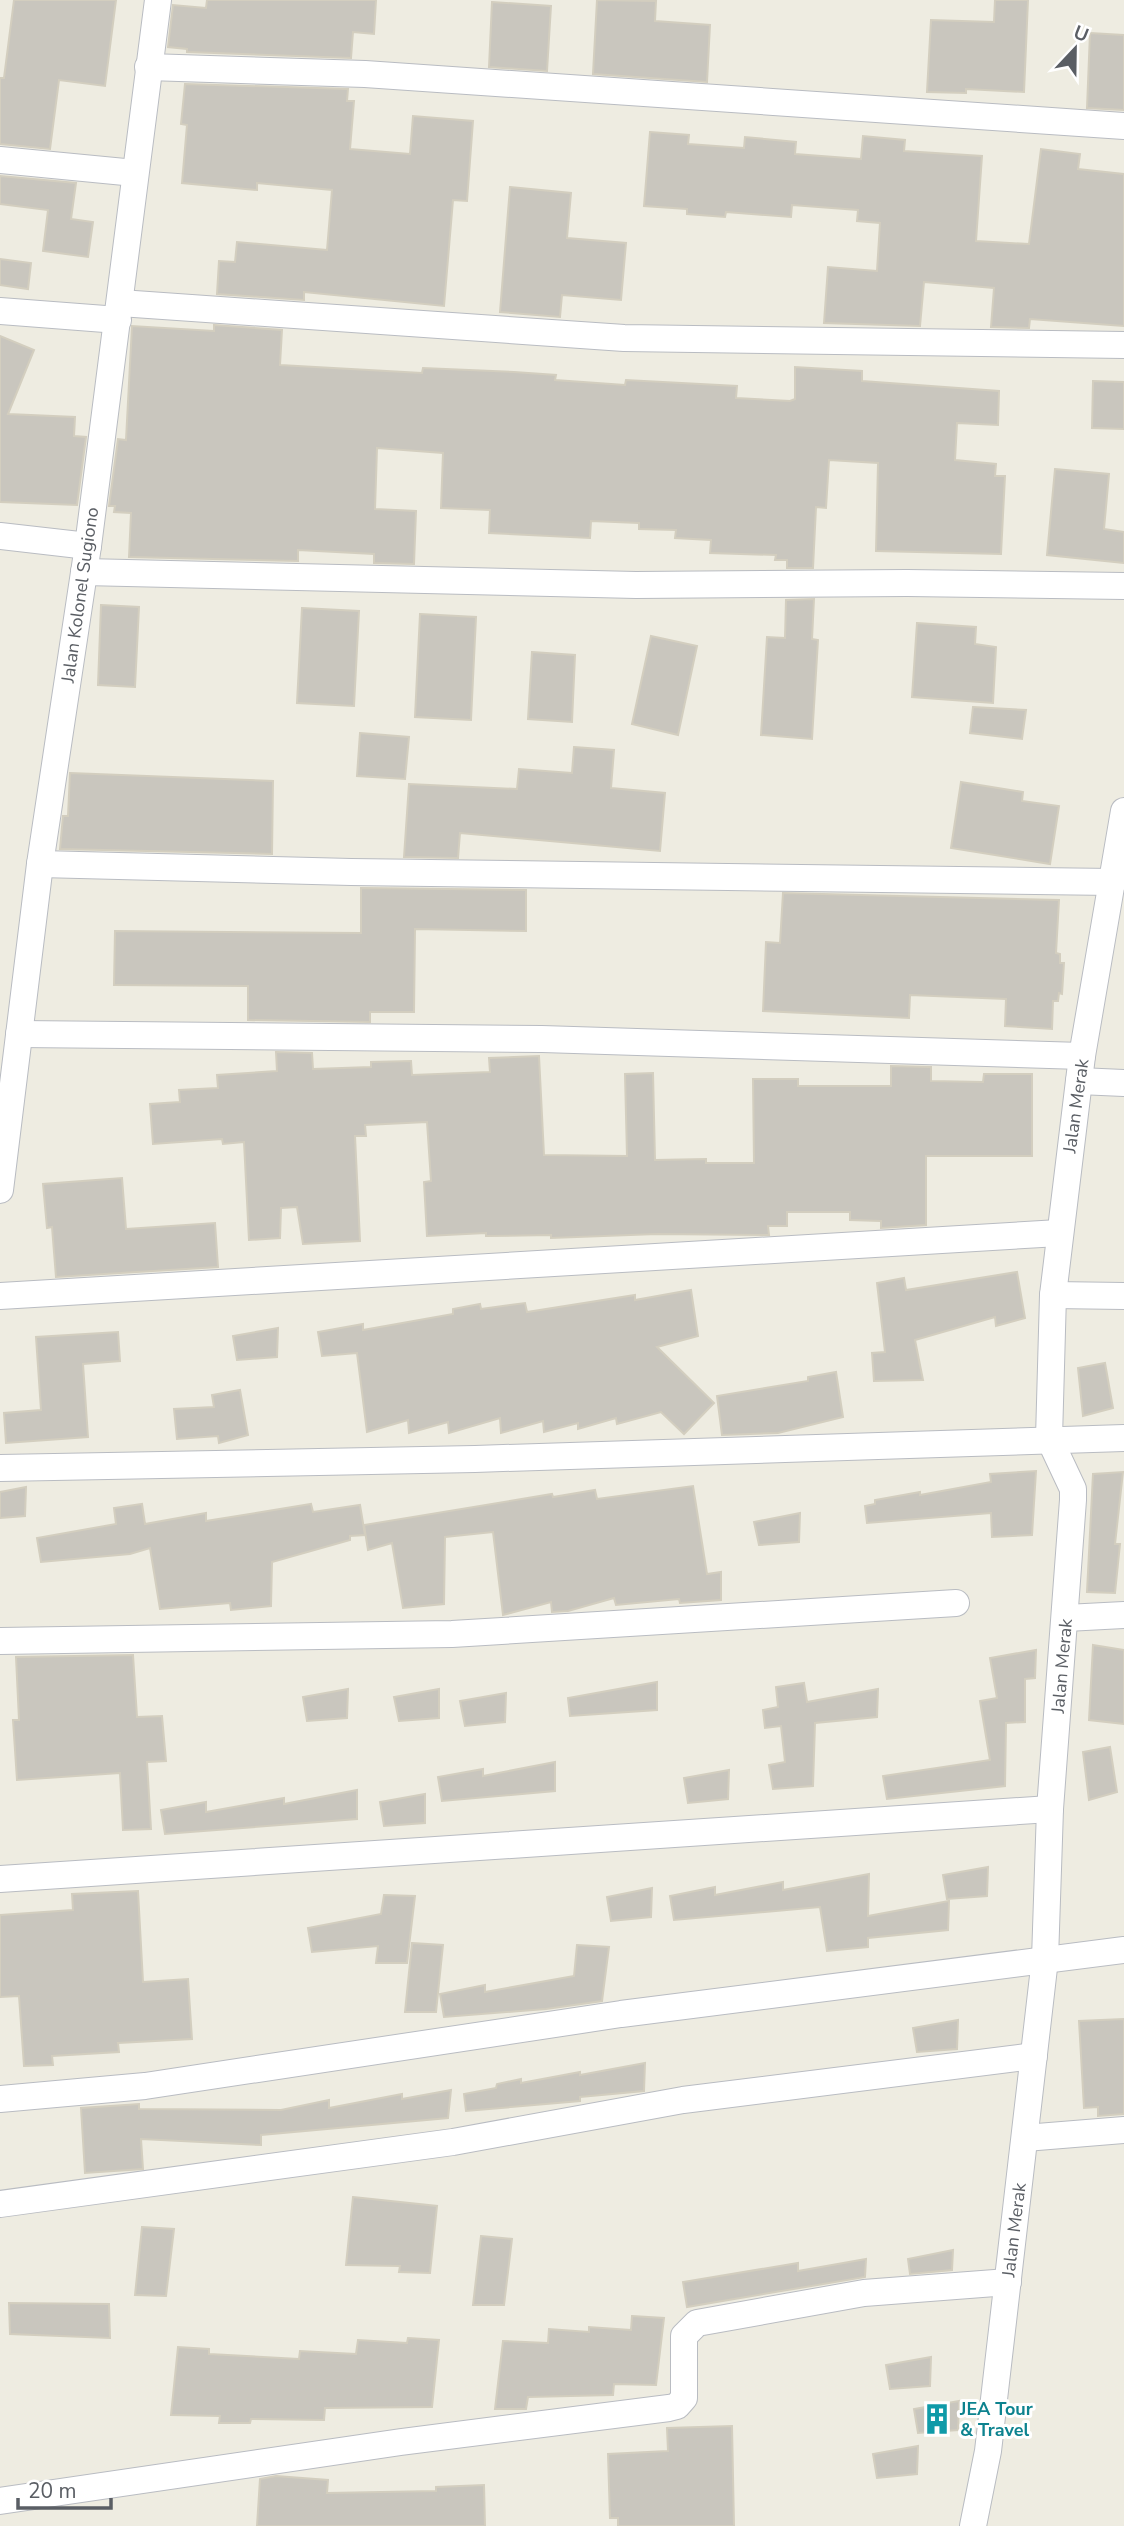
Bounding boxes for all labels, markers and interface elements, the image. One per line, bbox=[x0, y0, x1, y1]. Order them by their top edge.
north arrow bbox=[1040, 14, 1110, 84]
text: U bbox=[1070, 19, 1092, 49]
street label: Jalan Kolonel Sugiono bbox=[56, 506, 104, 685]
street label: Jalan Merak bbox=[1057, 1056, 1095, 1156]
street label: Jalan Merak bbox=[1046, 1617, 1078, 1715]
street label: Jalan Merak bbox=[996, 2180, 1032, 2280]
place label: JEA Tour & Travel bbox=[959, 2397, 1033, 2442]
building icon: JEA Tour & Travel bbox=[920, 2402, 954, 2436]
scale bar bbox=[18, 2466, 110, 2510]
text: 20 m bbox=[28, 2477, 77, 2505]

